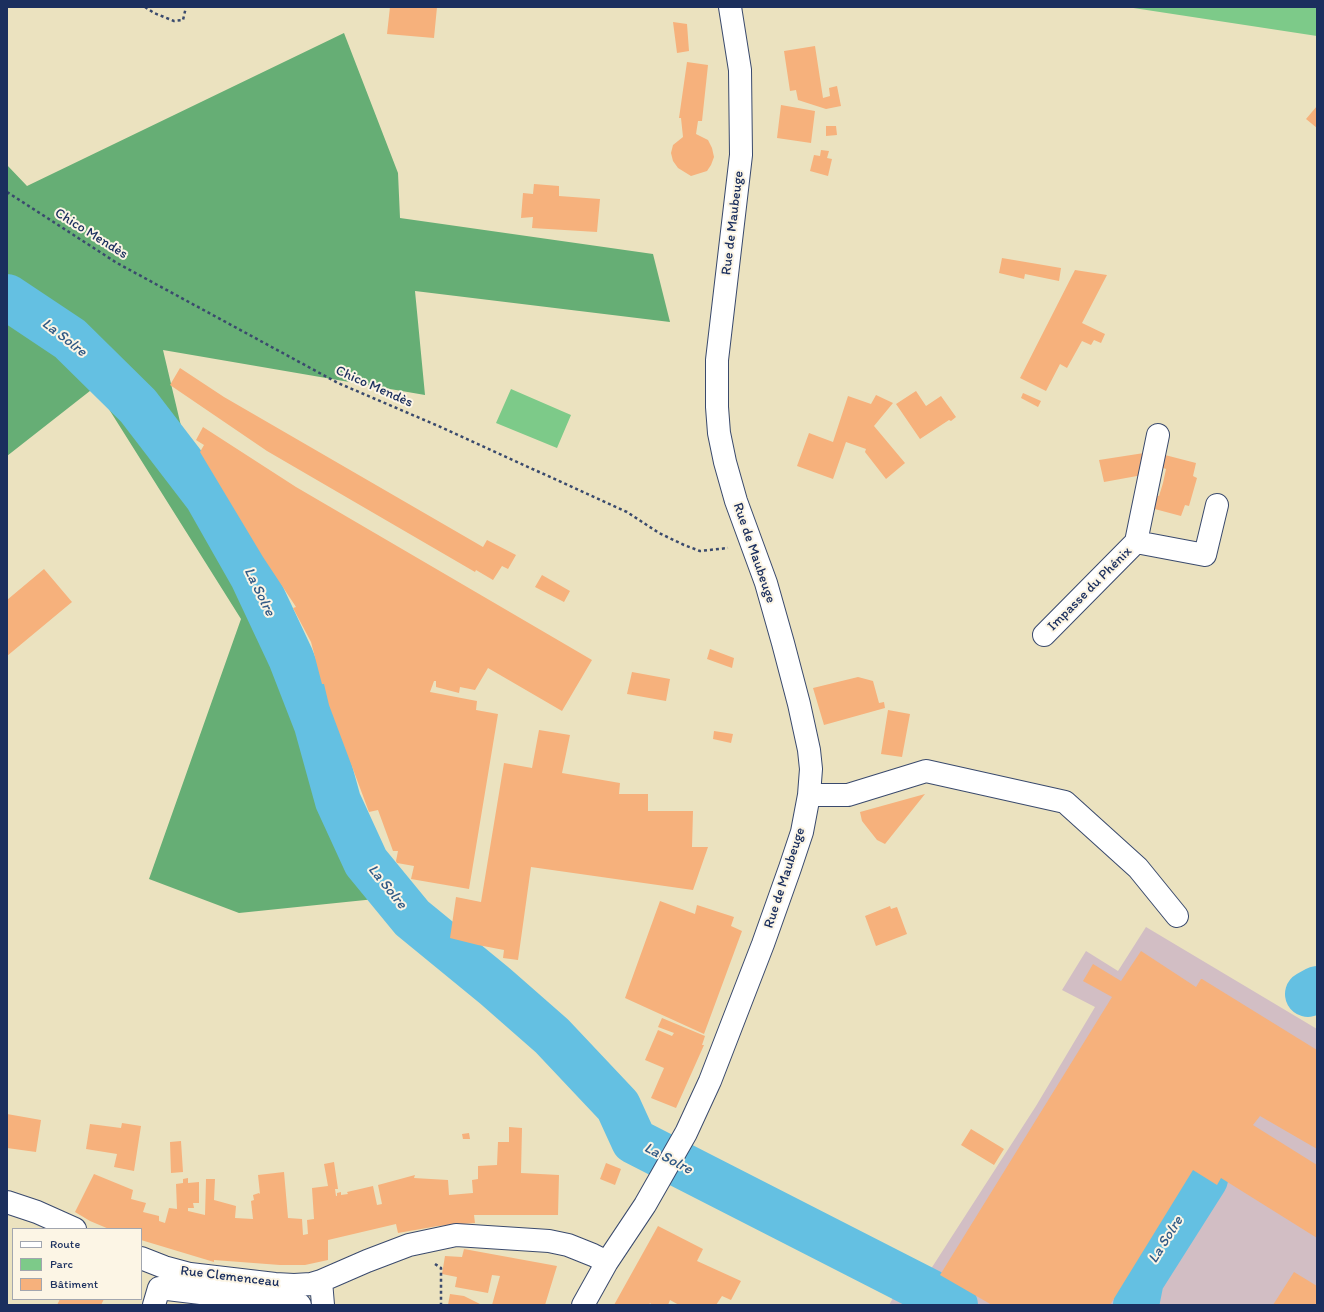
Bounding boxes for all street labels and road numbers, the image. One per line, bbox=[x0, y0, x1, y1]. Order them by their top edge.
street label: Rue de Maubeuge bbox=[718, 170, 748, 276]
street label: Chico Mendès bbox=[51, 205, 131, 263]
street label: Chico Mendès bbox=[333, 362, 415, 412]
street label: Rue de Maubeuge bbox=[729, 501, 779, 605]
street label: Impasse du Phénix bbox=[1044, 543, 1136, 635]
street label: Rue de Maubeuge bbox=[761, 825, 809, 931]
street label: Rue Clemenceau bbox=[179, 1263, 281, 1291]

